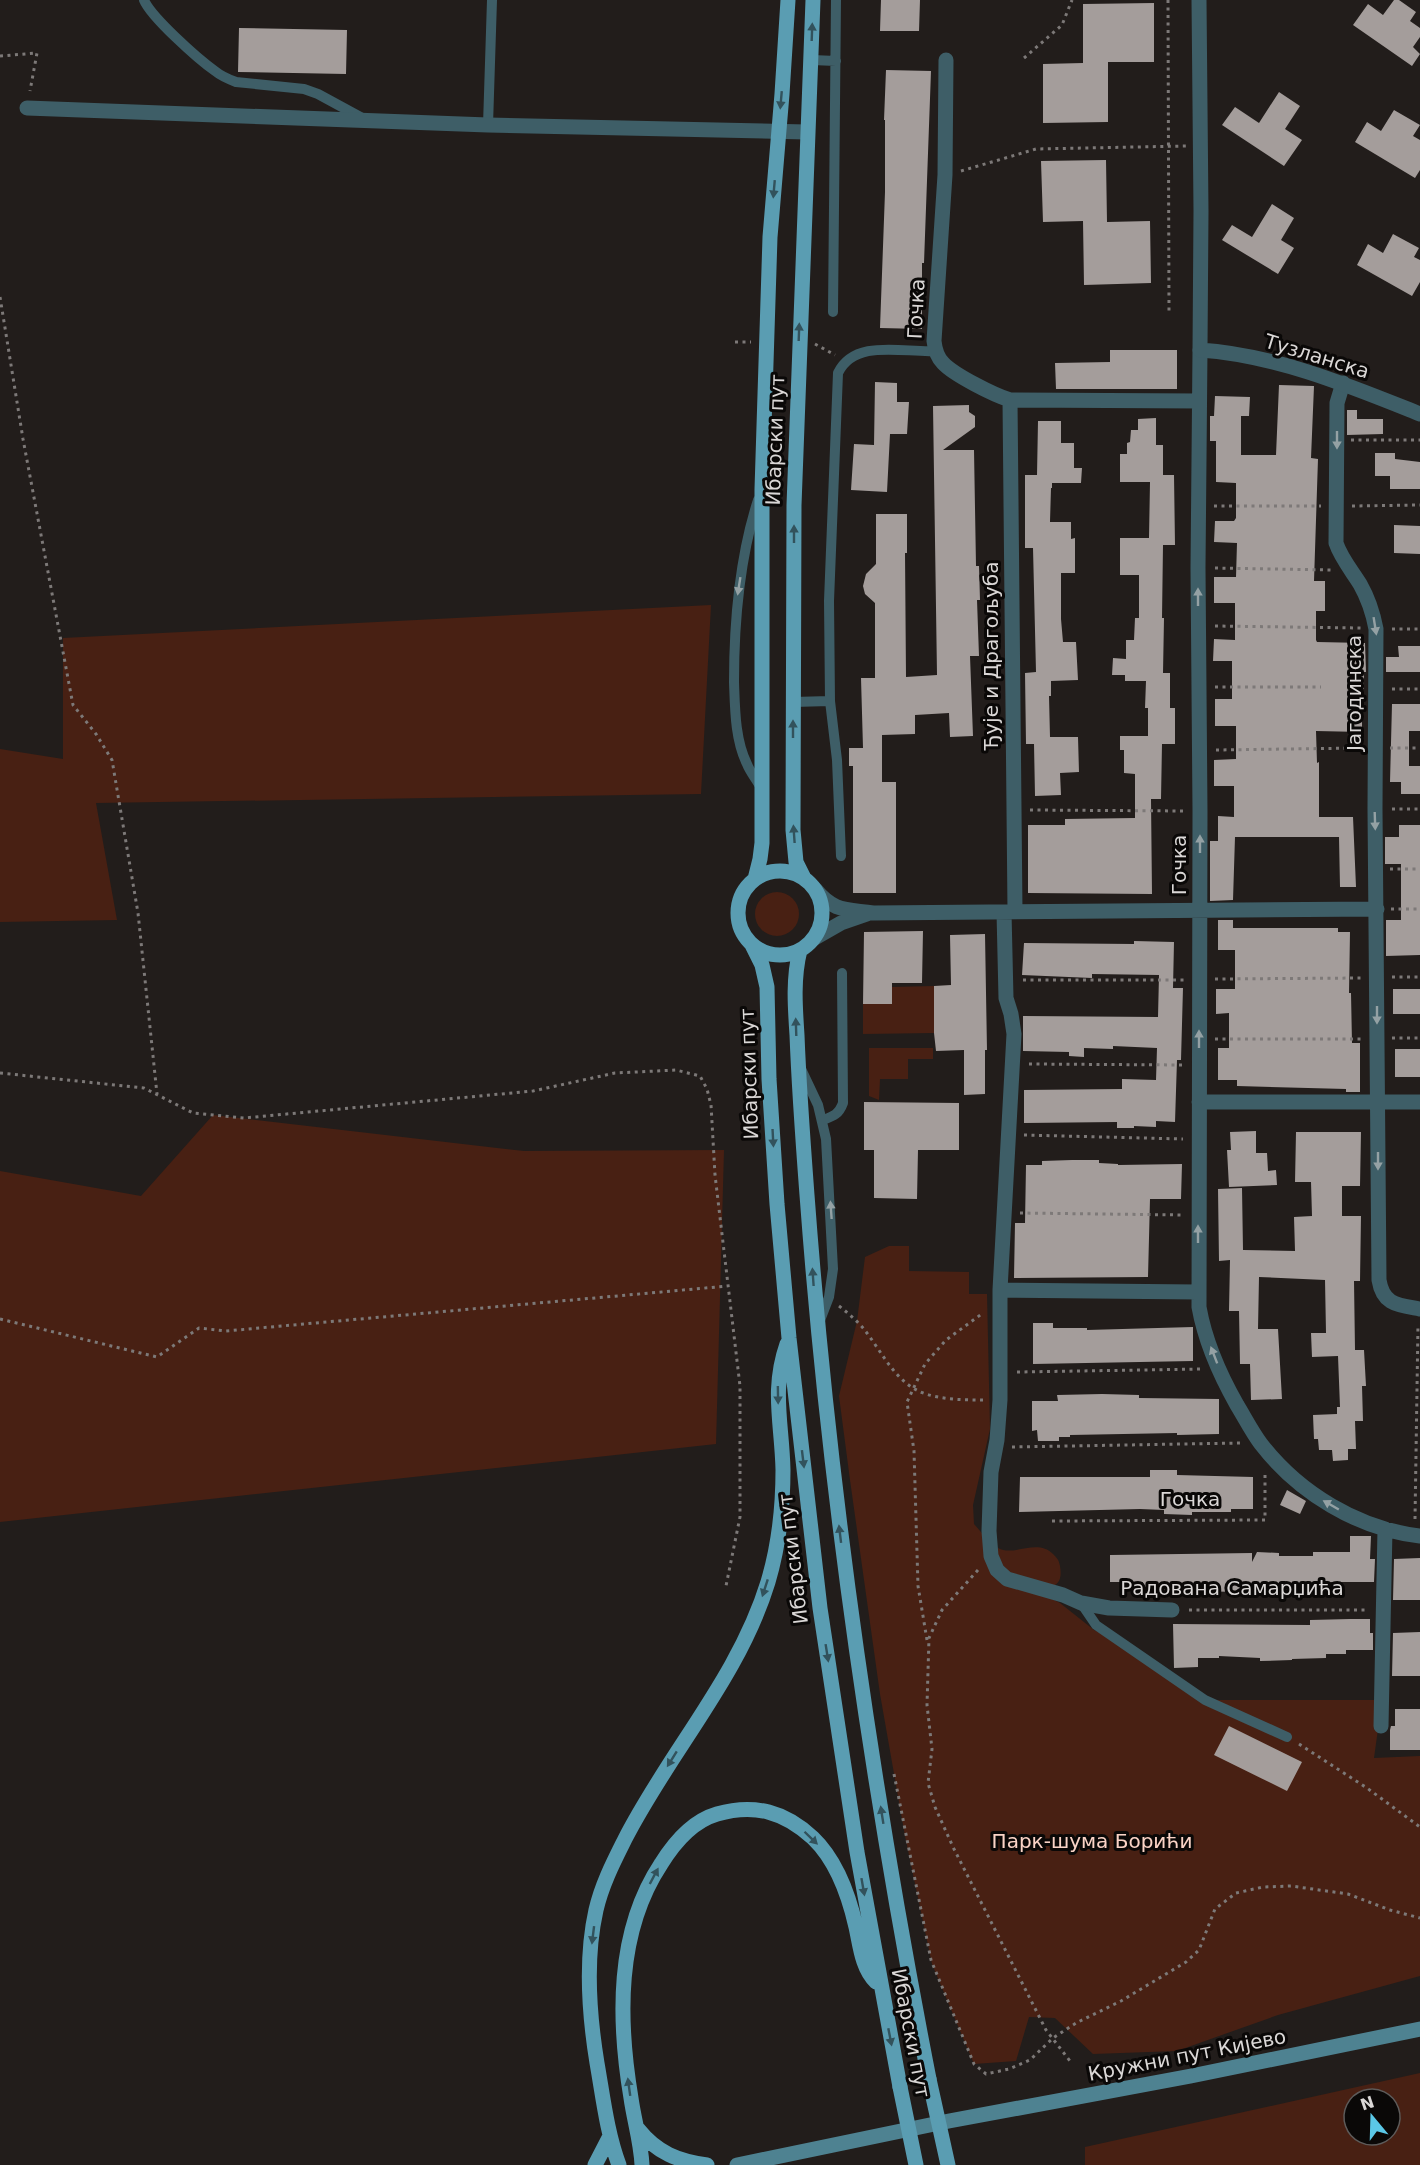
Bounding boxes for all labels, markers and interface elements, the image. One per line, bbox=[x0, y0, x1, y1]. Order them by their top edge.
one-way arrow bbox=[808, 22, 817, 41]
one-way arrow bbox=[777, 91, 786, 110]
one-way arrow bbox=[769, 180, 779, 199]
street label: Гочка bbox=[902, 278, 930, 340]
one-way arrow bbox=[795, 323, 804, 342]
street label: Тузланска bbox=[1261, 328, 1372, 383]
street label: Ибарски пут bbox=[761, 374, 789, 506]
one-way arrow bbox=[1332, 431, 1342, 450]
one-way arrow bbox=[789, 524, 799, 543]
street label: Ђује и Драгољуба bbox=[979, 562, 1003, 751]
one-way arrow bbox=[734, 577, 743, 596]
one-way arrow bbox=[1193, 587, 1203, 606]
one-way arrow bbox=[1370, 616, 1379, 635]
street label: Јагодинска bbox=[1342, 635, 1366, 753]
one-way arrow bbox=[788, 719, 798, 738]
one-way arrow bbox=[1370, 811, 1380, 830]
one-way arrow bbox=[789, 824, 798, 843]
one-way arrow bbox=[1195, 834, 1205, 853]
street label: Гочка bbox=[1167, 835, 1191, 895]
one-way arrow bbox=[1372, 1006, 1382, 1025]
street label: Ибарски пут bbox=[735, 1008, 763, 1140]
one-way arrow bbox=[792, 1018, 801, 1037]
one-way arrow bbox=[1194, 1029, 1204, 1048]
one-way arrow bbox=[768, 1128, 777, 1147]
one-way arrow bbox=[1373, 1151, 1383, 1170]
one-way arrow bbox=[826, 1200, 835, 1219]
one-way arrow bbox=[1193, 1224, 1203, 1243]
one-way arrow bbox=[808, 1268, 818, 1287]
one-way arrow bbox=[1208, 1346, 1218, 1364]
one-way arrow bbox=[773, 1386, 783, 1405]
one-way arrow bbox=[798, 1450, 807, 1469]
street label: Гочка bbox=[1160, 1487, 1220, 1511]
street label: Ибарски пут bbox=[773, 1492, 813, 1626]
one-way arrow bbox=[1323, 1500, 1340, 1510]
one-way arrow bbox=[836, 1524, 845, 1543]
street label: Радована Самарџића bbox=[1120, 1576, 1344, 1600]
one-way arrow bbox=[760, 1579, 770, 1597]
one-way arrow bbox=[822, 1643, 831, 1662]
one-way arrow bbox=[667, 1750, 678, 1767]
one-way arrow bbox=[877, 1805, 886, 1824]
park label: Парк-шума Борићи bbox=[992, 1829, 1192, 1853]
one-way arrow bbox=[804, 1831, 819, 1845]
one-way arrow bbox=[649, 1868, 659, 1885]
one-way arrow bbox=[859, 1877, 868, 1896]
one-way arrow bbox=[588, 1925, 598, 1944]
street label: Ибарски пут bbox=[887, 1966, 935, 2100]
street label: Кружни пут Кијево bbox=[1086, 2024, 1288, 2086]
one-way arrow bbox=[886, 2027, 895, 2046]
one-way arrow bbox=[625, 2077, 634, 2096]
north arrow bbox=[1342, 2087, 1402, 2147]
text: N bbox=[1358, 2092, 1377, 2114]

